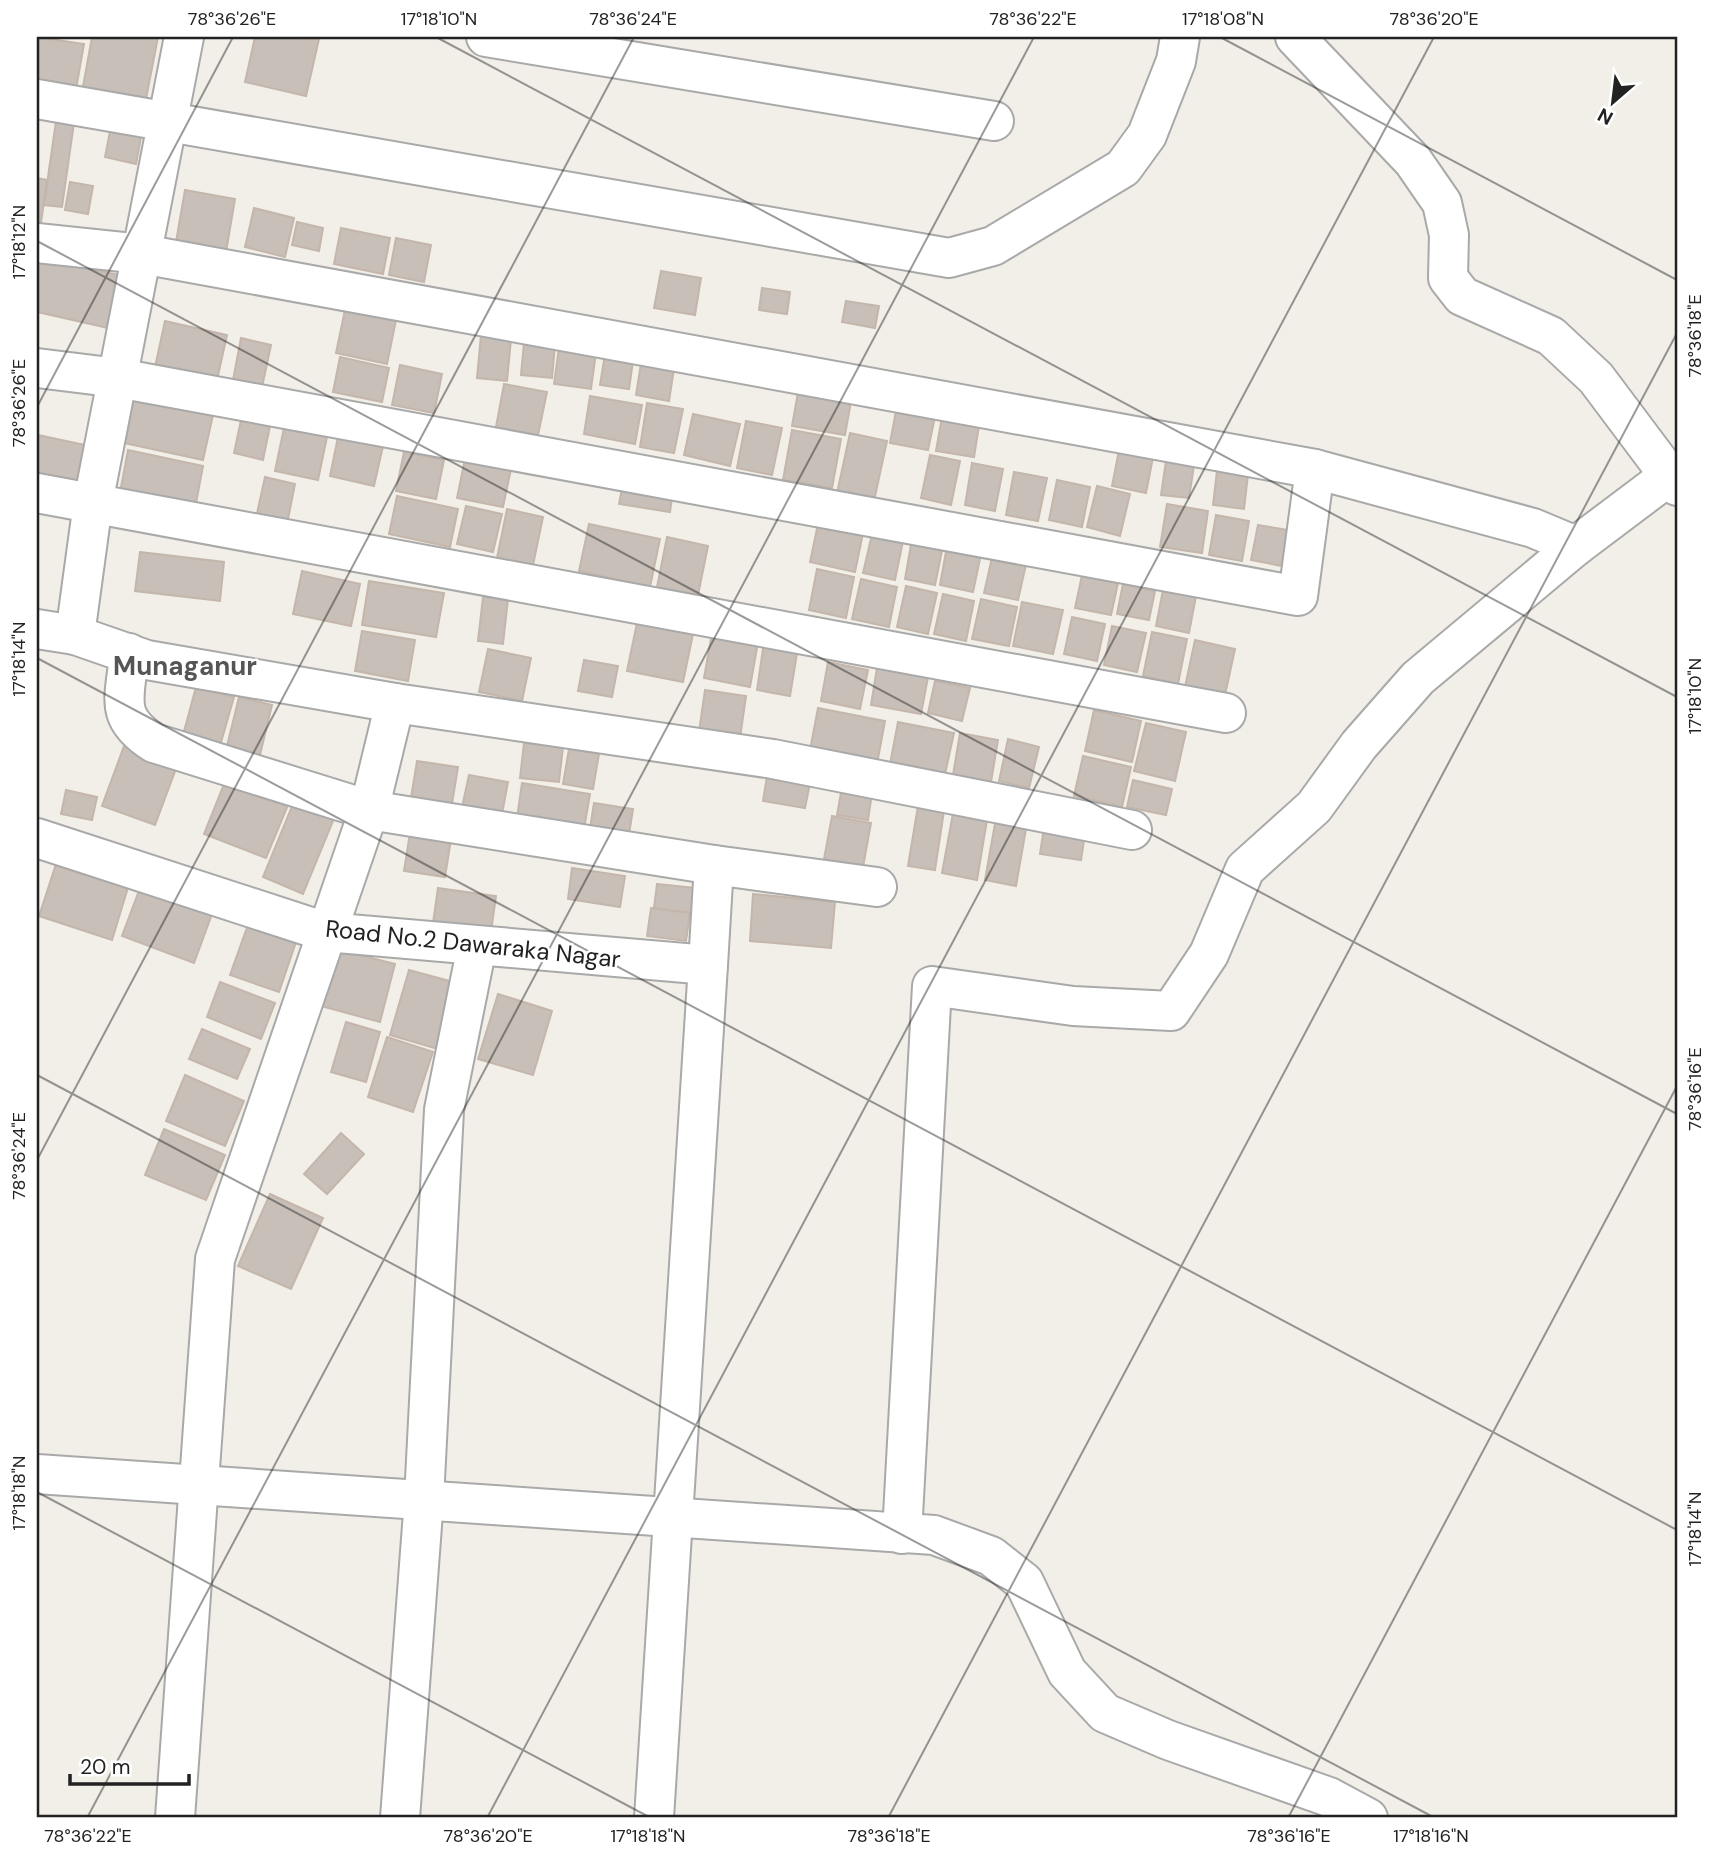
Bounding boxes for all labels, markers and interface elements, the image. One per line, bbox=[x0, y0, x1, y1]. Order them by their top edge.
text: 78°36'26"E bbox=[188, 7, 276, 31]
text: 17°18'10"N bbox=[401, 7, 477, 31]
text: 78°36'24"E bbox=[589, 7, 677, 31]
text: 78°36'22"E bbox=[989, 7, 1077, 31]
text: 17°18'08"N bbox=[1182, 7, 1264, 31]
text: 78°36'20"E bbox=[1389, 7, 1479, 31]
north arrow bbox=[1578, 66, 1648, 136]
text: N bbox=[1593, 102, 1617, 131]
text: 17°18'12"N bbox=[7, 205, 31, 279]
text: 78°36'18"E bbox=[1683, 294, 1707, 378]
text: 78°36'26"E bbox=[7, 359, 31, 447]
text: 17°18'14"N bbox=[7, 621, 31, 697]
district label: Munaganur bbox=[113, 649, 257, 683]
text: 17°18'10"N bbox=[1683, 658, 1707, 734]
street label: Road No.2 Dawaraka Nagar bbox=[324, 913, 622, 974]
text: 78°36'16"E bbox=[1683, 1047, 1707, 1131]
text: 78°36'24"E bbox=[7, 1112, 31, 1200]
text: 17°18'18"N bbox=[7, 1455, 31, 1531]
text: 17°18'14"N bbox=[1683, 1491, 1707, 1567]
scale bar bbox=[70, 1743, 189, 1787]
text: 20 m bbox=[80, 1753, 131, 1781]
text: 78°36'22"E bbox=[44, 1824, 132, 1848]
text: 78°36'20"E bbox=[443, 1824, 533, 1848]
text: 17°18'18"N bbox=[610, 1824, 686, 1848]
text: 78°36'18"E bbox=[847, 1824, 931, 1848]
text: 78°36'16"E bbox=[1247, 1824, 1331, 1848]
text: 17°18'16"N bbox=[1393, 1824, 1469, 1848]

